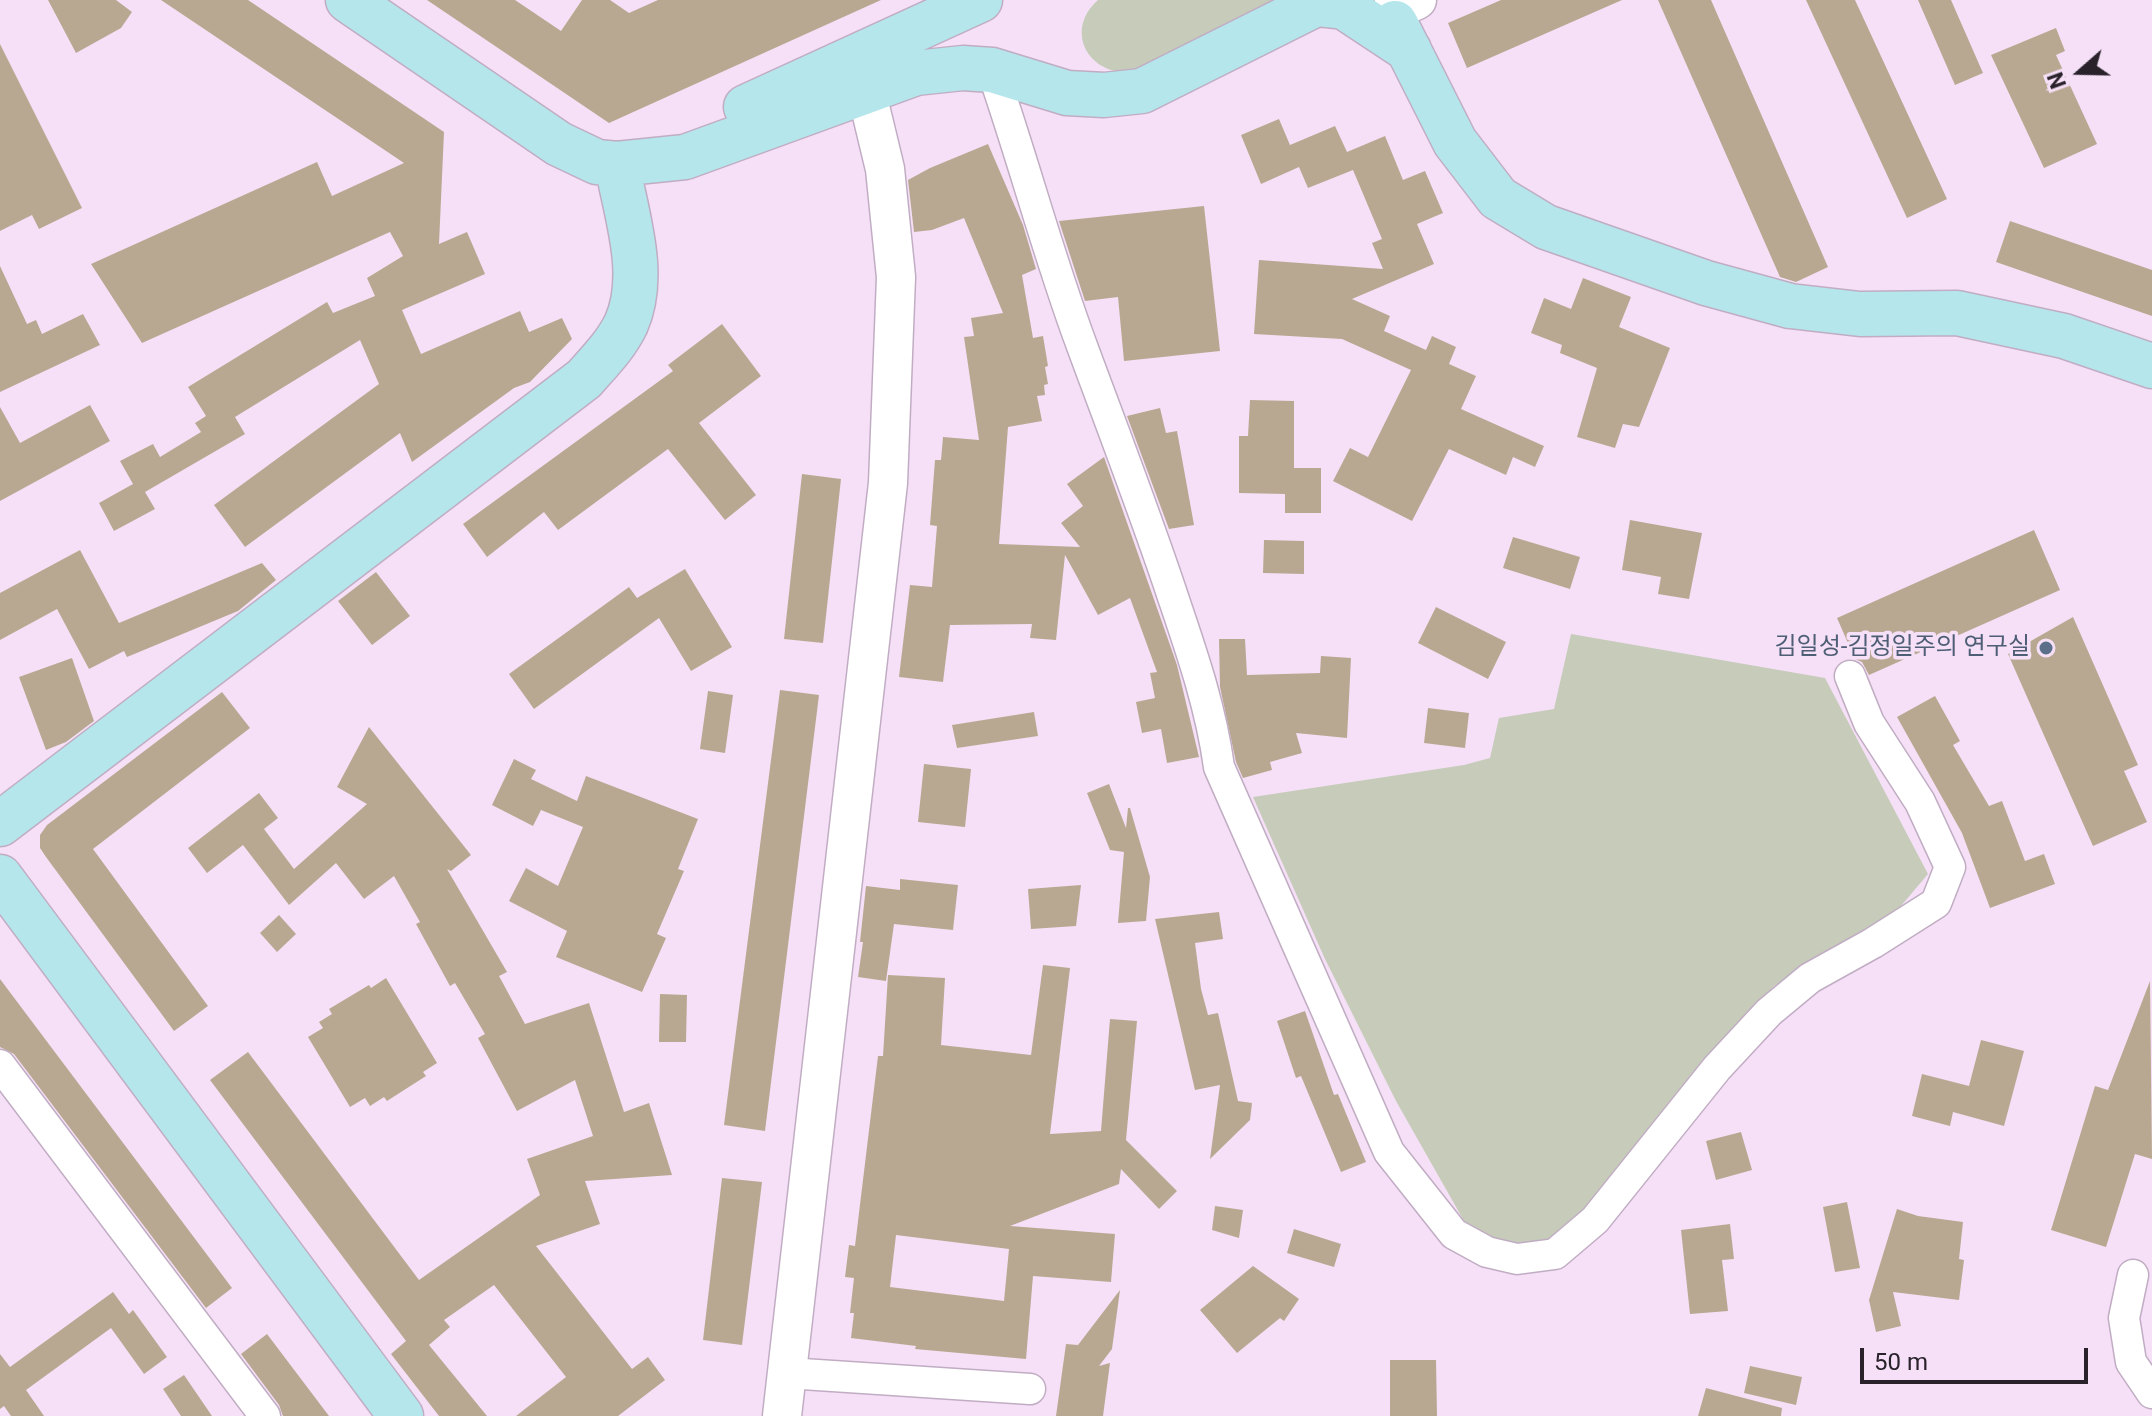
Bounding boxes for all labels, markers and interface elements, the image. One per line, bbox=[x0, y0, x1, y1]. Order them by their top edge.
north arrow bbox=[2040, 32, 2120, 112]
text: N bbox=[2043, 69, 2071, 92]
place label: 김일성-김정일주의 연구실 bbox=[1775, 634, 2030, 662]
marker: 김일성-김정일주의 연구실 bbox=[2037, 639, 2055, 657]
scale bar bbox=[1864, 1332, 2092, 1382]
text: 50 m bbox=[1874, 1348, 1928, 1376]

